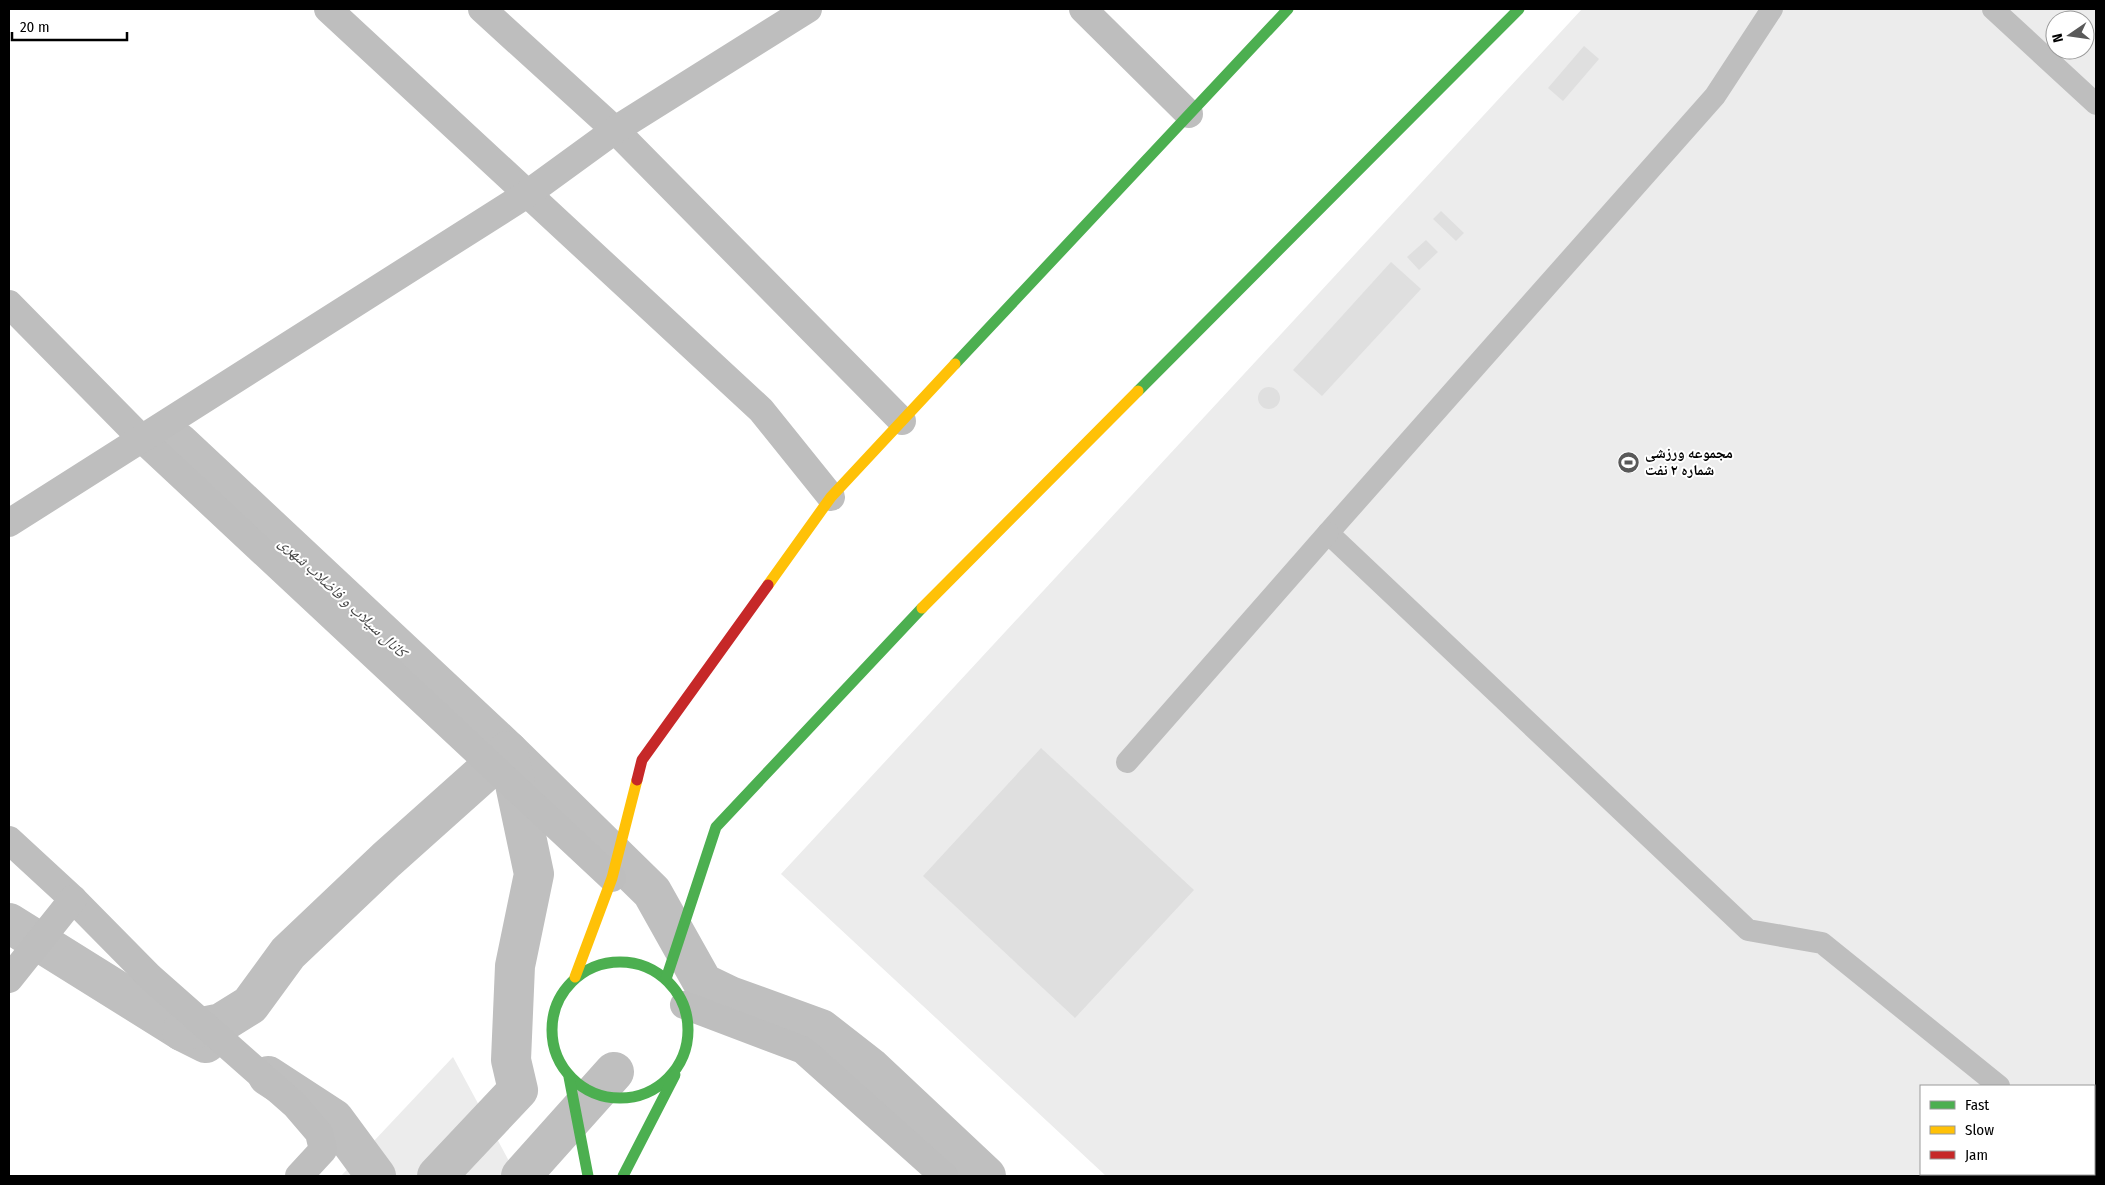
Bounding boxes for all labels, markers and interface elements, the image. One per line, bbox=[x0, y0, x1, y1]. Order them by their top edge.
scale bar bbox=[12, 10, 128, 42]
north arrow bbox=[2045, 10, 2095, 60]
text: 20 m bbox=[20, 18, 50, 36]
text: N bbox=[2049, 32, 2067, 44]
place label: مجموعه ورزشی شماره ۲ نفت bbox=[1645, 444, 1733, 479]
sports icon: مجموعه ورزشی شماره ۲ نفت bbox=[1617, 450, 1641, 474]
water label: کانال سیلاب و فاضلاب شهری bbox=[275, 533, 413, 663]
legend bbox=[1920, 1085, 2095, 1175]
text: Fast bbox=[1965, 1096, 1989, 1114]
text: Slow bbox=[1965, 1121, 1994, 1139]
text: Jam bbox=[1965, 1146, 1988, 1164]

